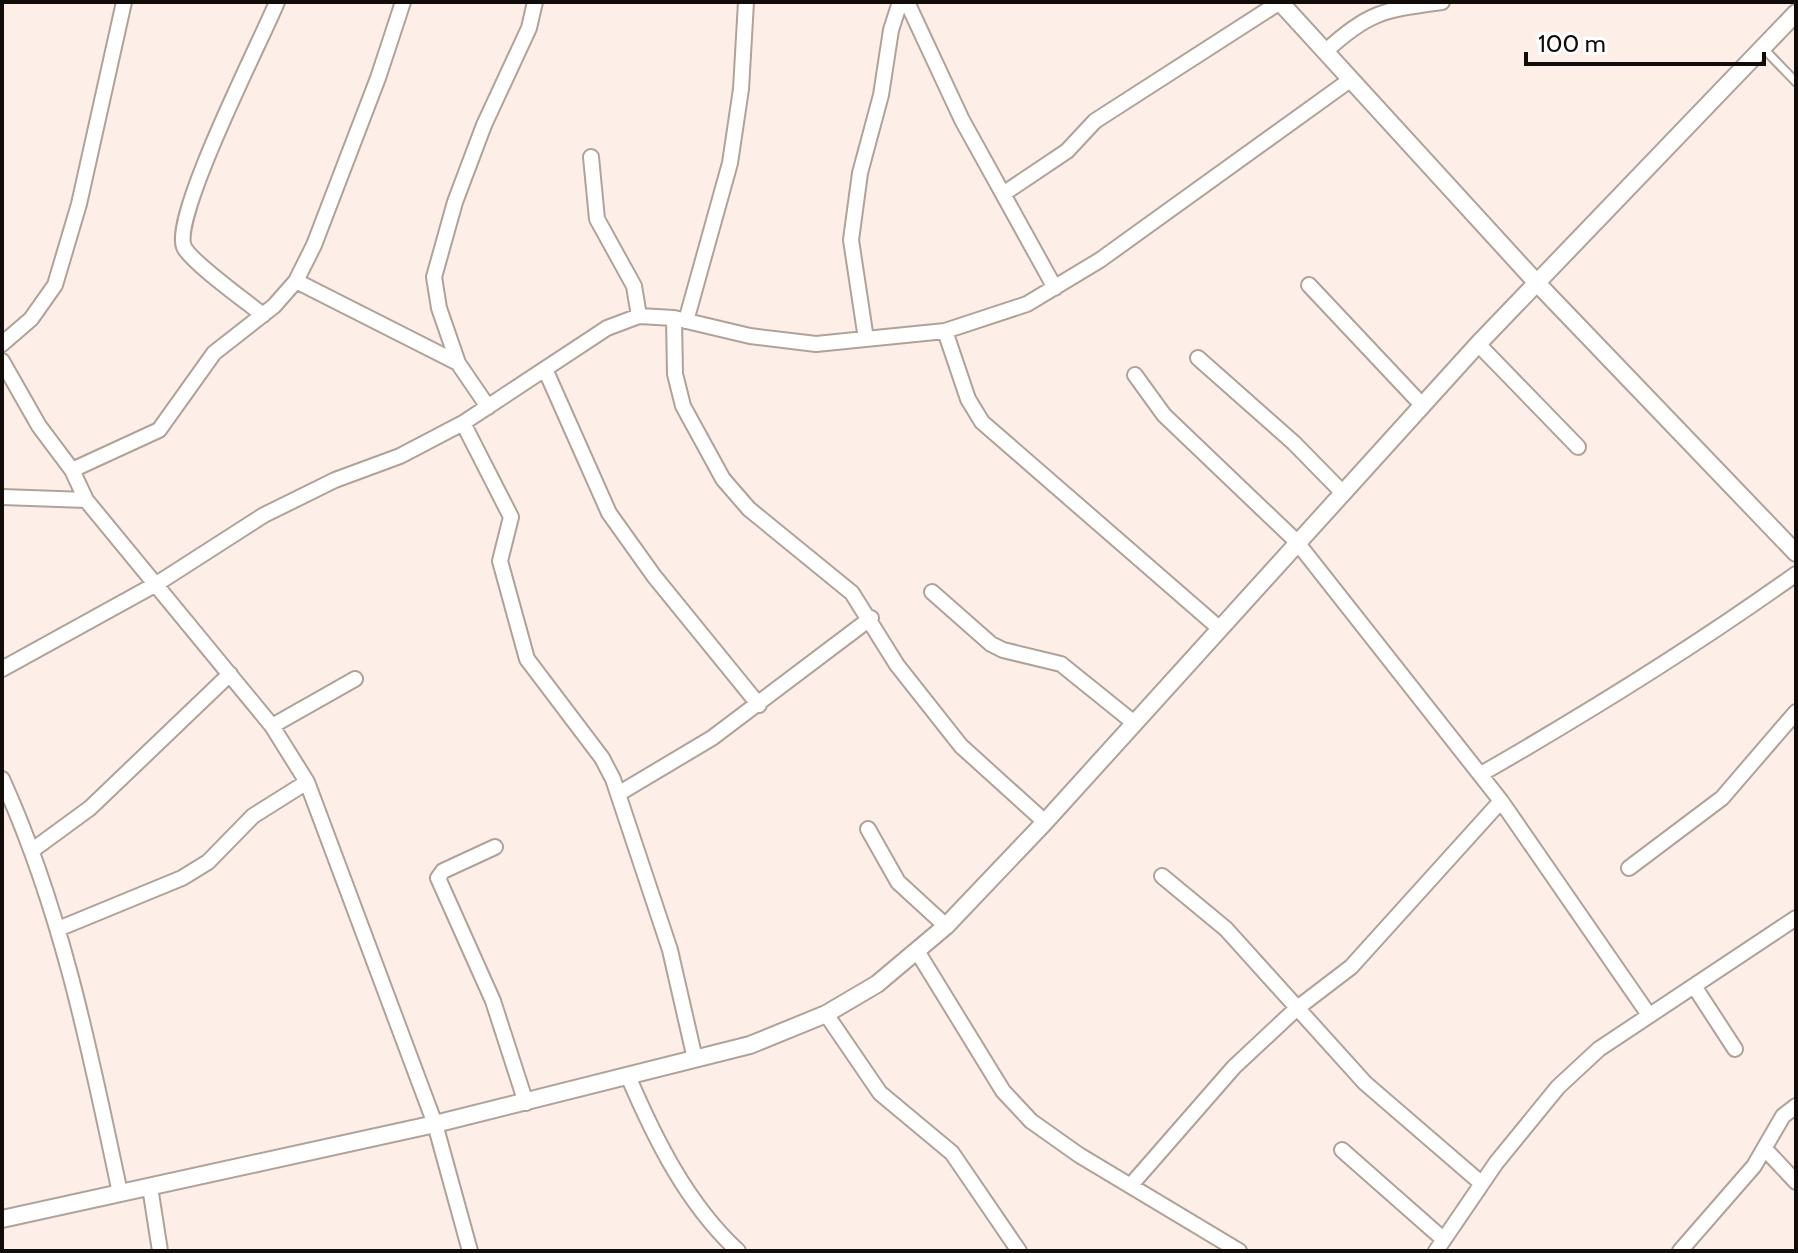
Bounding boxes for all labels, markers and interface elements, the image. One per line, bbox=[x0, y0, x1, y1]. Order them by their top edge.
scale bar bbox=[1526, 16, 1764, 66]
text: 100 m bbox=[1538, 29, 1606, 58]

